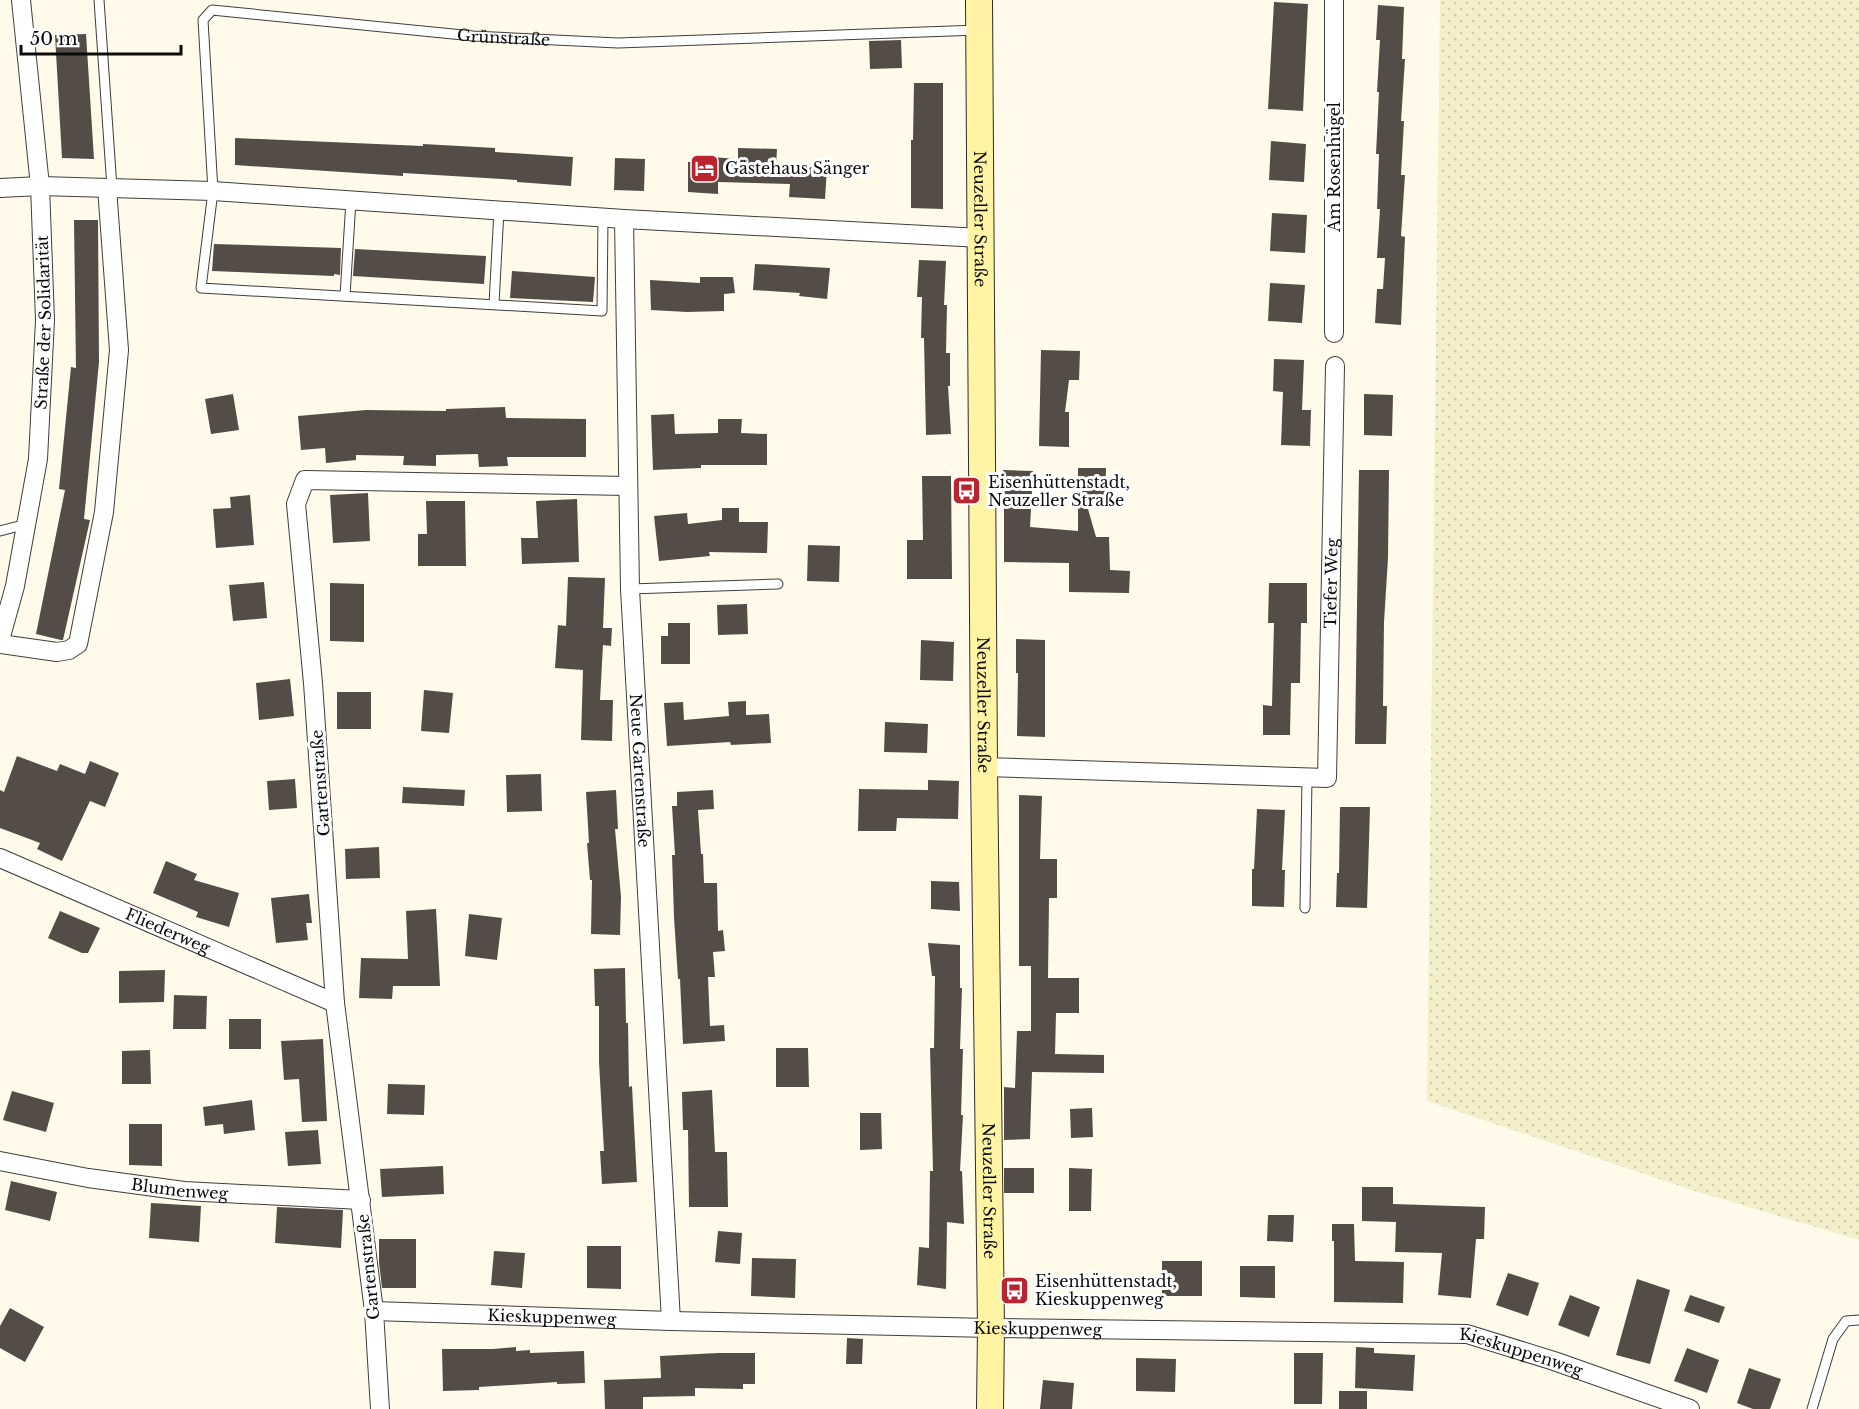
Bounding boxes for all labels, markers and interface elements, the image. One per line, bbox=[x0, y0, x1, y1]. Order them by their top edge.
scale bar bbox=[21, 18, 182, 56]
street label: Grünstraße bbox=[456, 24, 551, 50]
text: 50 m bbox=[30, 28, 78, 50]
street label: Am Rosenhügel bbox=[1324, 102, 1344, 233]
street label: Neuzeller Straße bbox=[970, 151, 991, 287]
hotel icon: Gästehaus Sänger bbox=[688, 152, 720, 184]
place label: Gästehaus Sänger bbox=[725, 158, 870, 178]
street label: Straße der Solidarität bbox=[31, 235, 55, 410]
place label: Eisenhüttenstadt, Neuzeller Straße bbox=[988, 472, 1130, 510]
bus stop icon: Eisenhüttenstadt, Neuzeller Straße bbox=[951, 475, 983, 507]
street label: Tiefer Weg bbox=[1320, 538, 1342, 628]
street label: Neuzeller Straße bbox=[973, 637, 994, 773]
street label: Neue Gartenstraße bbox=[626, 693, 654, 848]
street label: Gartenstraße bbox=[306, 729, 334, 837]
street label: Fliederweg bbox=[123, 904, 214, 958]
street label: Neuzeller Straße bbox=[978, 1123, 1000, 1259]
street label: Blumenweg bbox=[130, 1174, 229, 1203]
street label: Gartenstraße bbox=[352, 1213, 384, 1321]
place label: Eisenhüttenstadt, Kieskuppenweg bbox=[1035, 1271, 1177, 1309]
bus stop icon: Eisenhüttenstadt, Kieskuppenweg bbox=[998, 1274, 1030, 1306]
street label: Kieskuppenweg bbox=[487, 1305, 617, 1329]
street label: Kieskuppenweg bbox=[973, 1318, 1103, 1339]
street label: Kieskuppenweg bbox=[1459, 1324, 1586, 1381]

